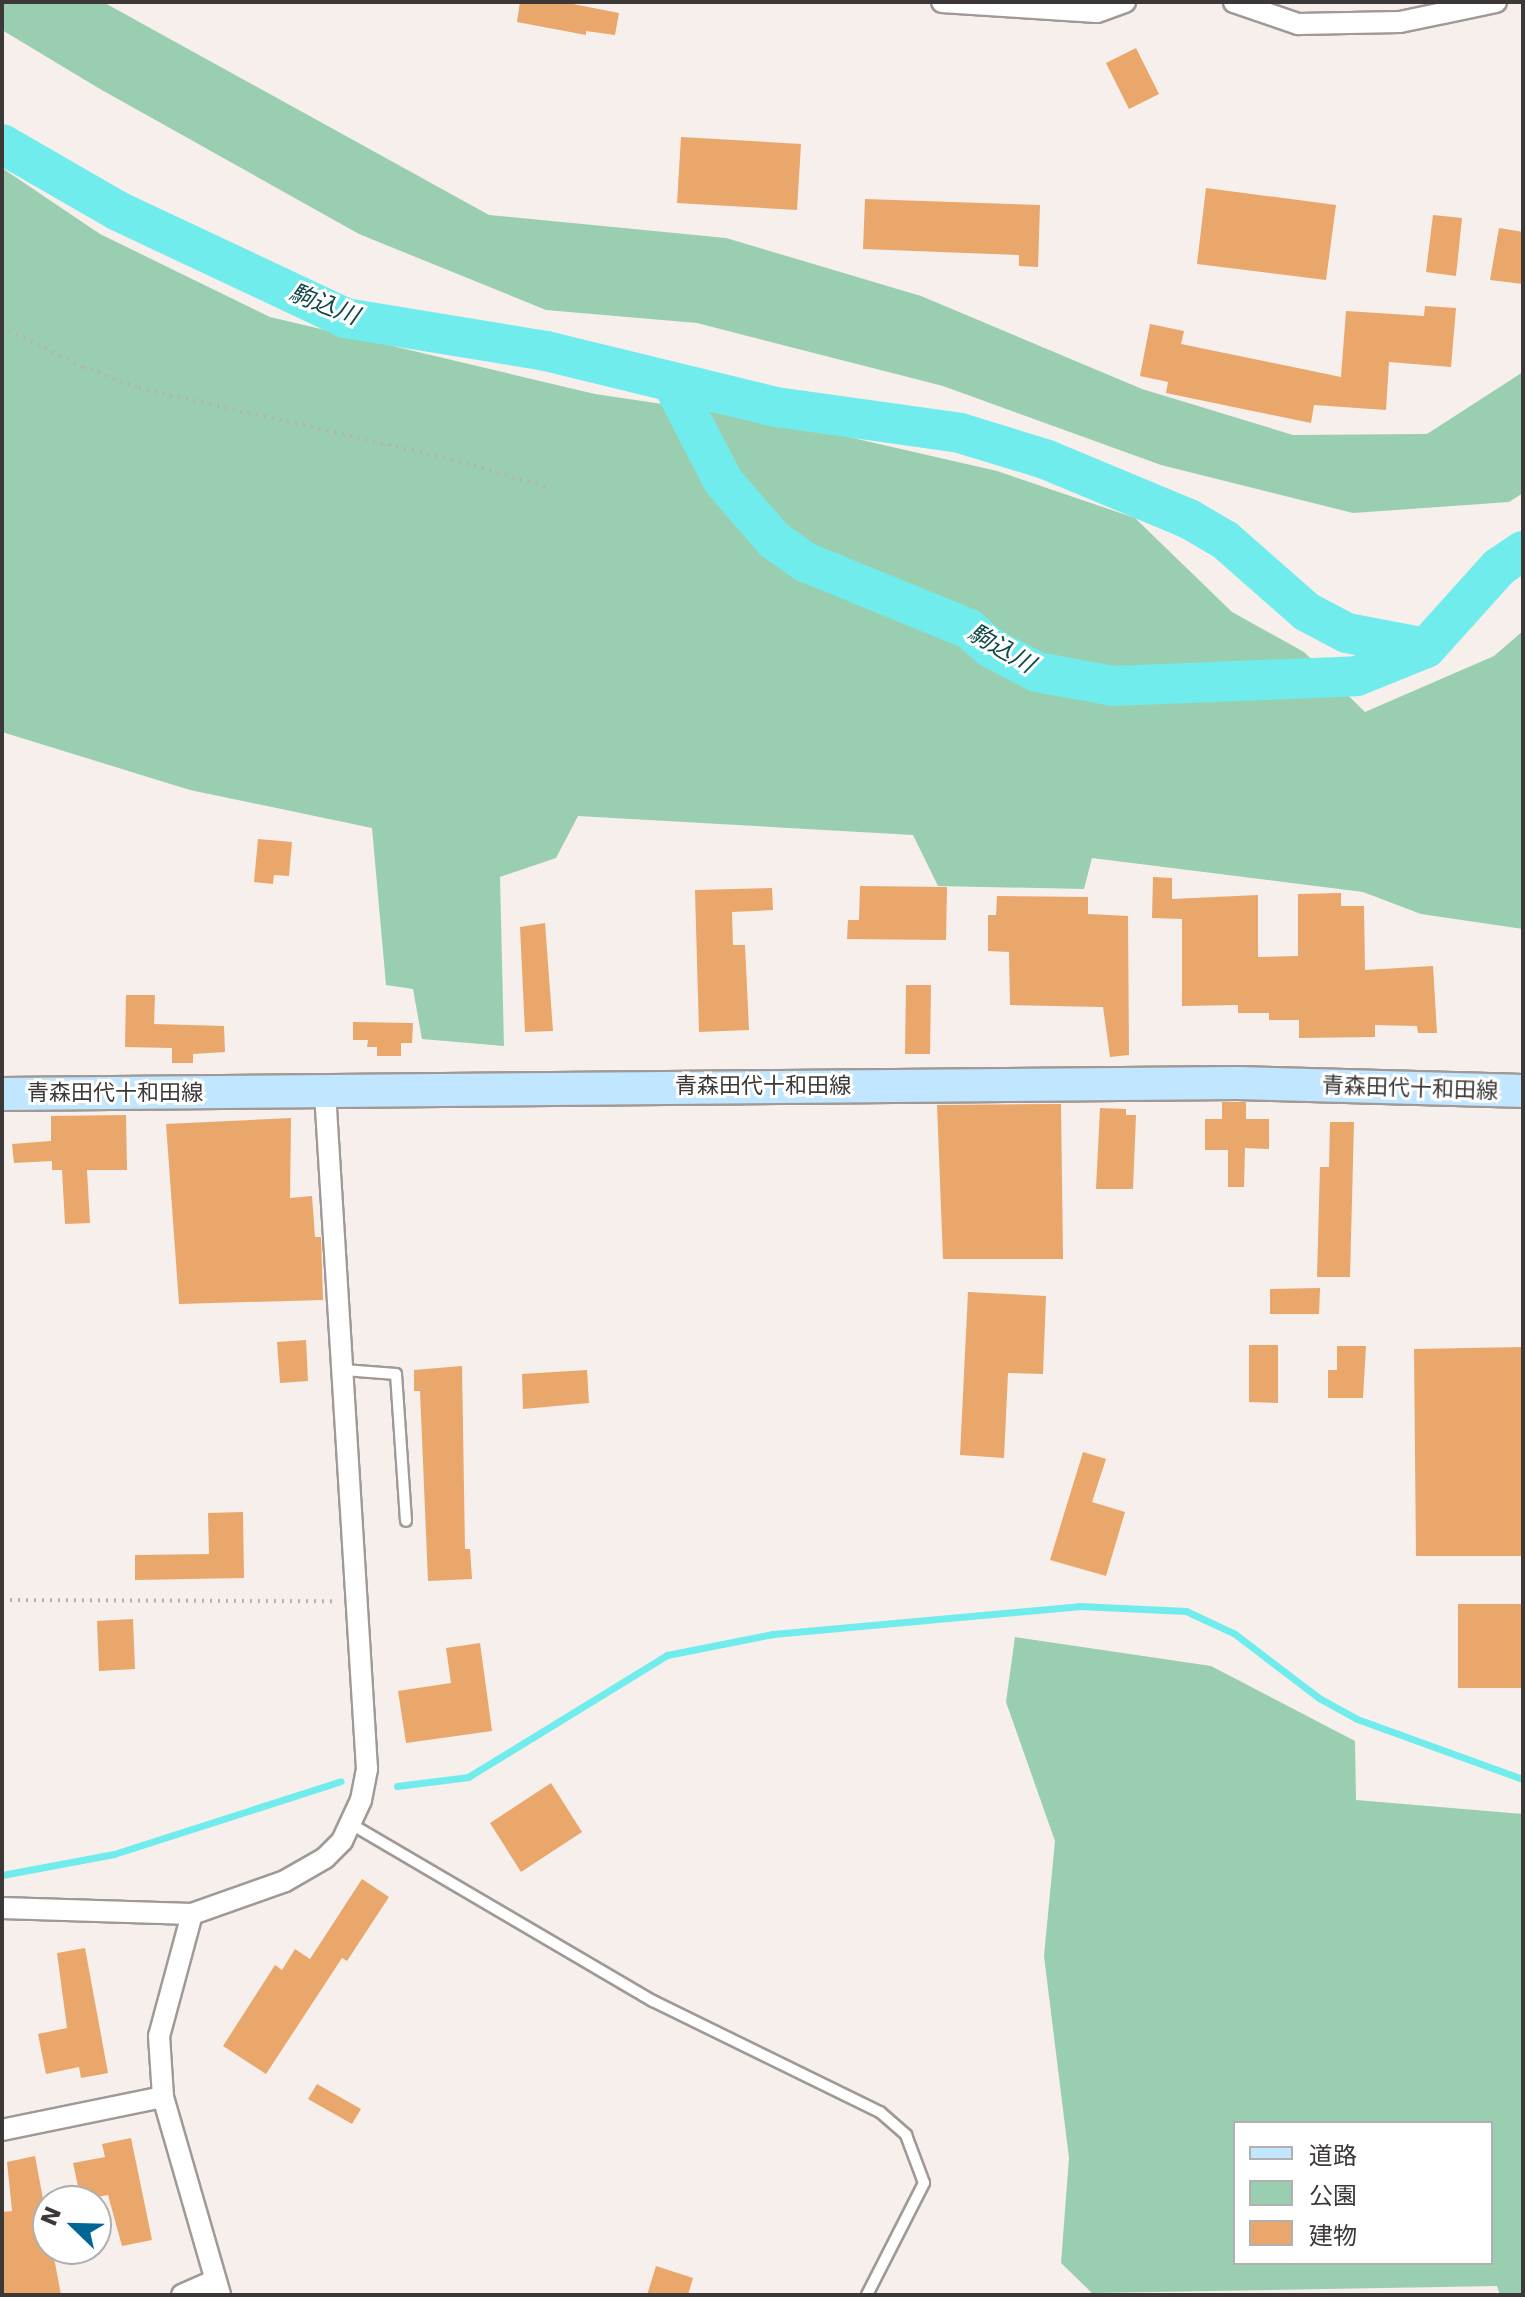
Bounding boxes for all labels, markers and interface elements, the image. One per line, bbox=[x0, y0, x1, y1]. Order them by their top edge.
water label: 駒込川 bbox=[285, 279, 363, 331]
water label: 駒込川 bbox=[963, 619, 1039, 679]
street label: 青森田代十和田線 bbox=[1322, 1072, 1498, 1104]
street label: 青森田代十和田線 bbox=[675, 1073, 851, 1099]
street label: 青森田代十和田線 bbox=[27, 1080, 203, 1106]
legend bbox=[1233, 2121, 1493, 2265]
text: 道路 bbox=[1309, 2142, 1357, 2170]
text: 公園 bbox=[1309, 2182, 1357, 2210]
north arrow bbox=[32, 2185, 112, 2265]
text: N bbox=[36, 2203, 66, 2230]
text: 建物 bbox=[1309, 2222, 1357, 2250]

